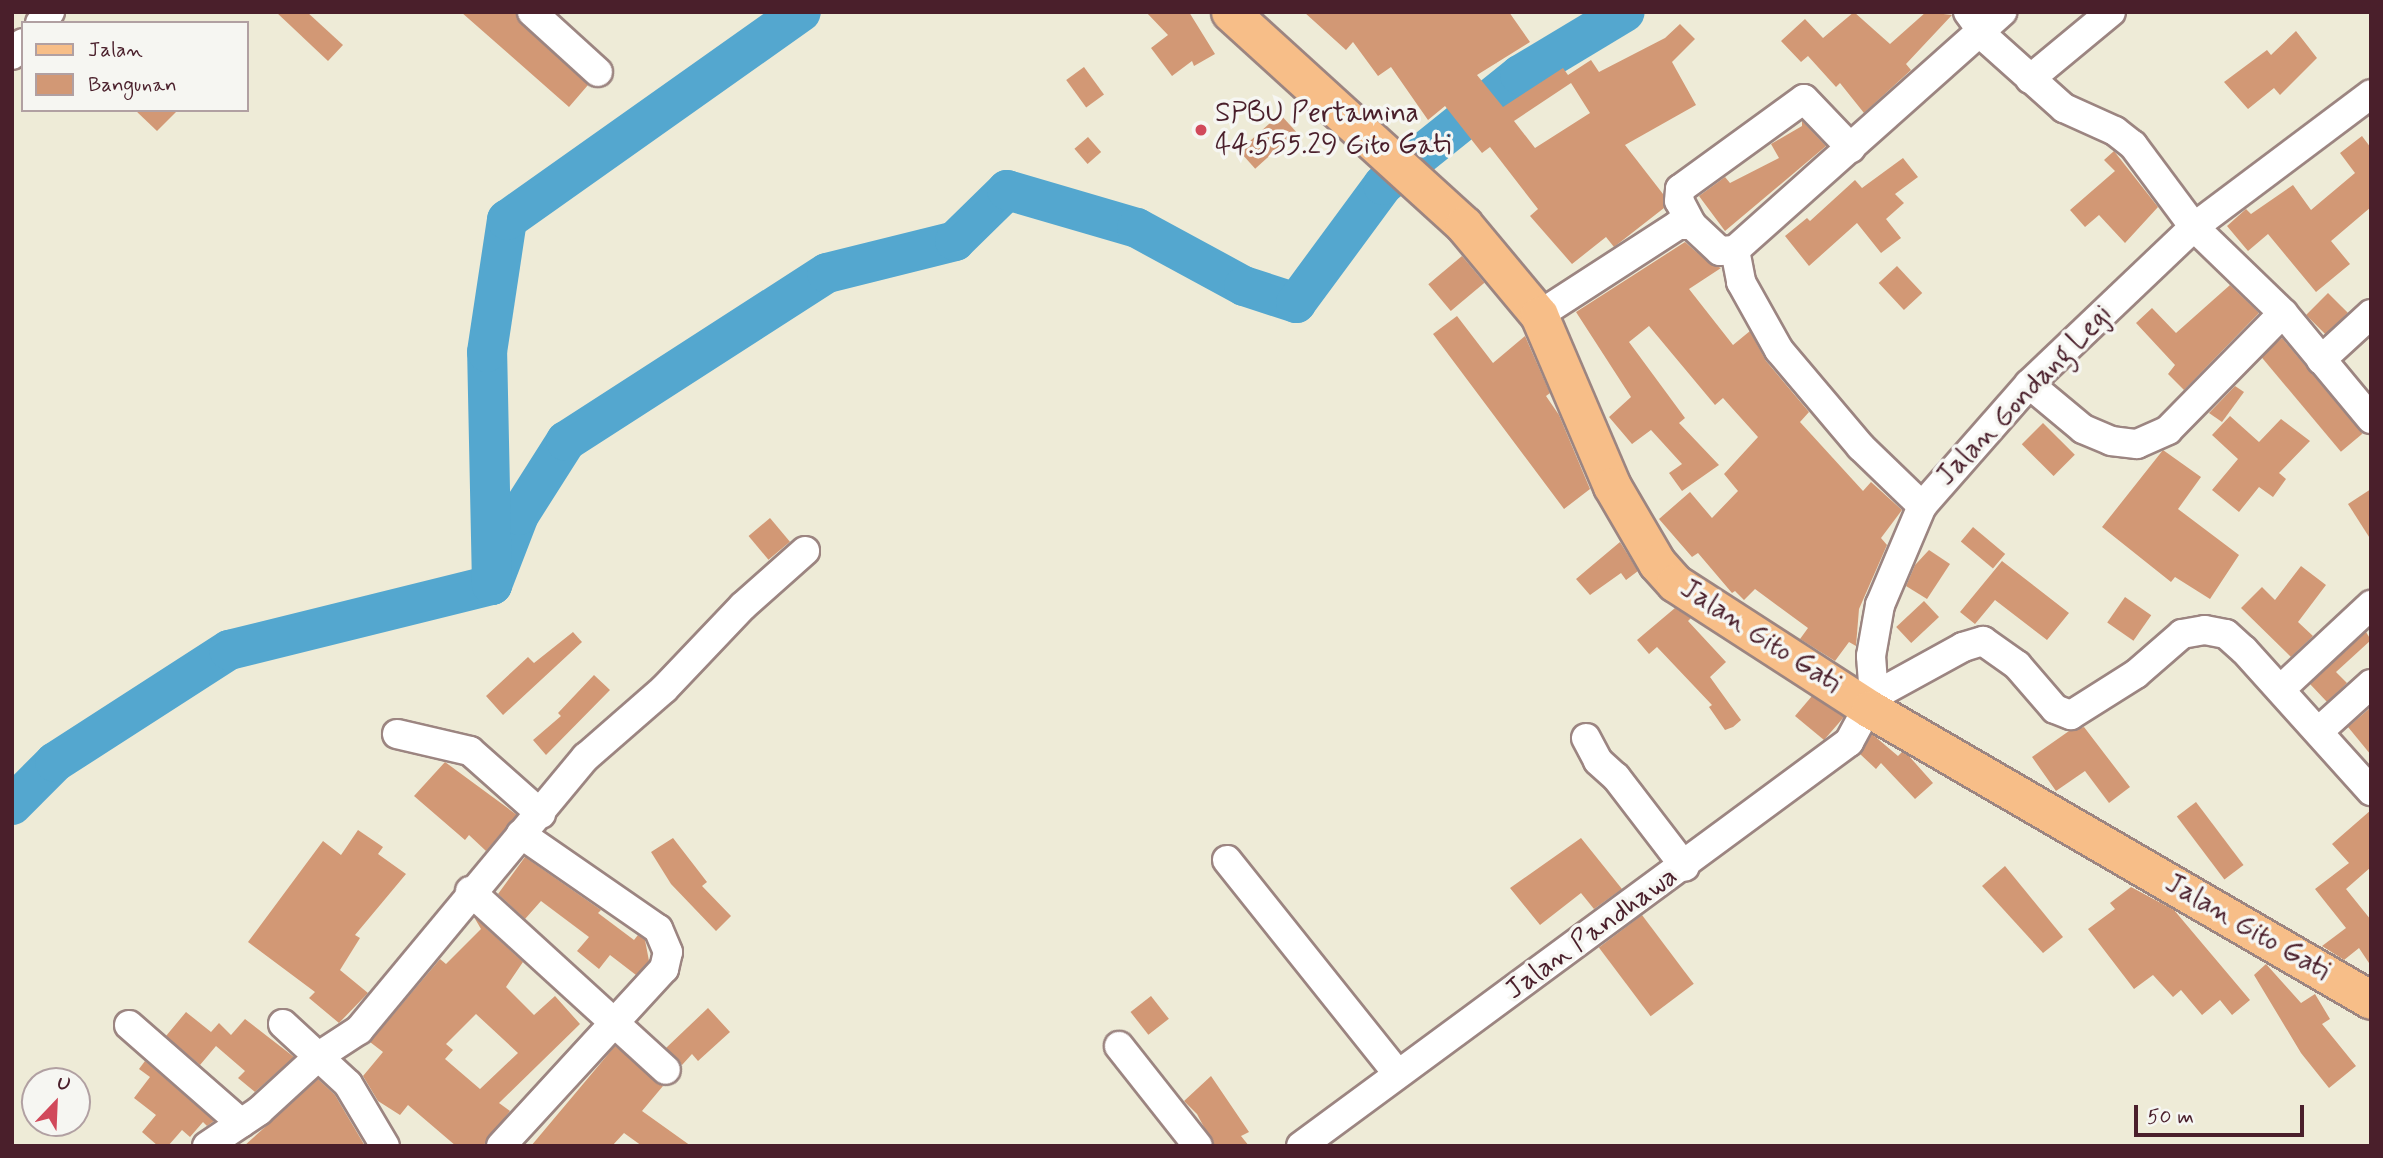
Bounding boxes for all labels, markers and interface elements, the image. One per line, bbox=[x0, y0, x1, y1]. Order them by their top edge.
legend bbox=[21, 21, 248, 112]
text: Jalan bbox=[88, 36, 143, 64]
text: Bangunan bbox=[88, 71, 177, 99]
place label: SPBU Pertamina 44.555.29 Gito Gati bbox=[1215, 97, 1447, 163]
marker: SPBU Pertamina 44.555.29 Gito Gati bbox=[1193, 122, 1209, 138]
street label: Jalan Gondang Legi bbox=[1929, 298, 2121, 494]
street label: Jalan Gito Gati bbox=[1674, 573, 1846, 701]
street label: Jalan Pandhawa bbox=[1500, 861, 1684, 1007]
street label: Jalan Gito Gati bbox=[2160, 868, 2334, 988]
north arrow bbox=[21, 1067, 91, 1137]
text: U bbox=[53, 1070, 74, 1098]
scale bar bbox=[2138, 1092, 2308, 1136]
text: 50 m bbox=[2147, 1103, 2194, 1131]

